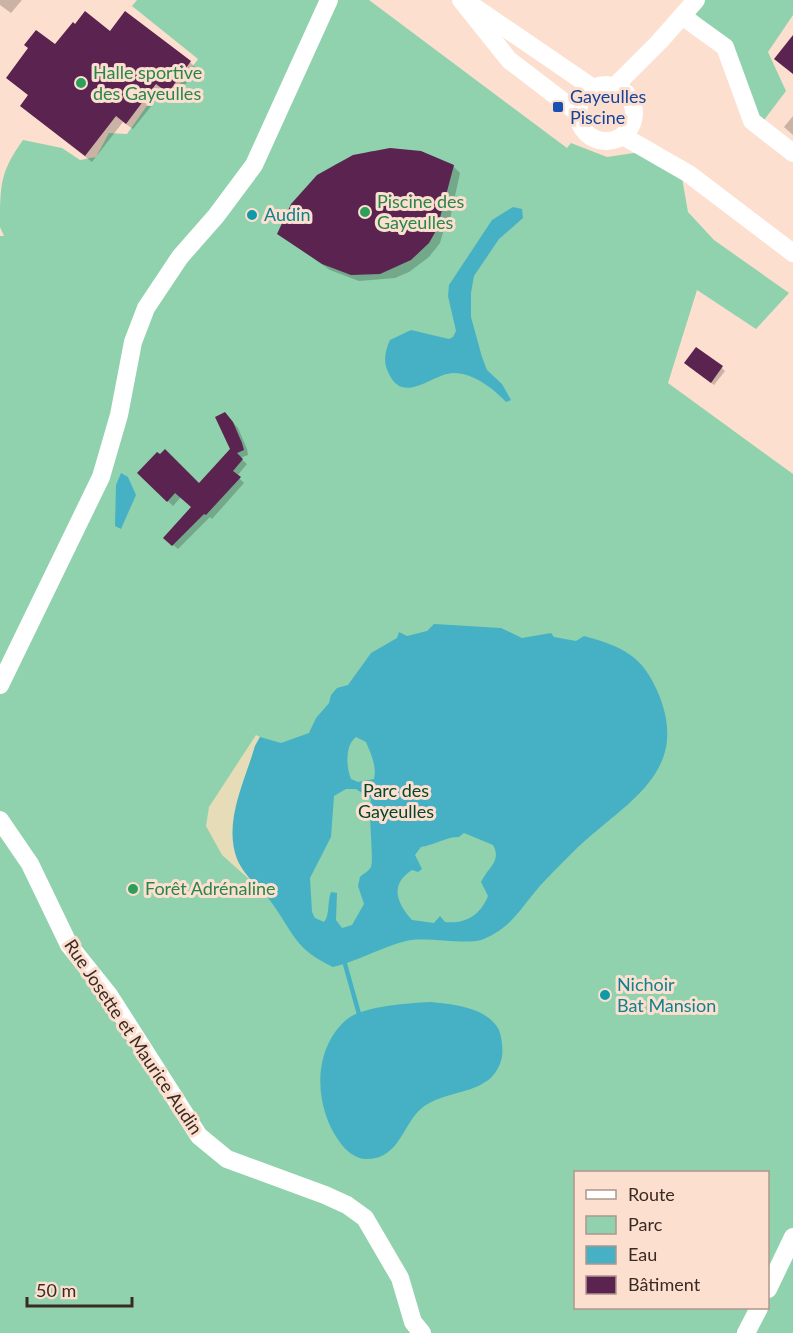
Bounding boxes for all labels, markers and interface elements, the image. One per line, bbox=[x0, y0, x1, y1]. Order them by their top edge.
place label: Halle sportive des Gayeulles bbox=[93, 61, 202, 104]
marker: Halle sportive des Gayeulles bbox=[74, 76, 88, 90]
place label: Gayeulles Piscine bbox=[570, 85, 646, 128]
marker: Gayeulles Piscine bbox=[551, 100, 565, 114]
place label: Piscine des Gayeulles bbox=[377, 190, 465, 233]
place label: Audin bbox=[264, 203, 310, 225]
marker: Piscine des Gayeulles bbox=[358, 205, 372, 219]
marker: Audin bbox=[245, 208, 259, 222]
park label: Parc des Gayeulles bbox=[358, 779, 434, 822]
place label: Forêt Adrénaline bbox=[145, 877, 276, 899]
marker: Forêt Adrénaline bbox=[126, 882, 140, 896]
street label: Rue Josette et Maurice Audin bbox=[60, 935, 207, 1138]
place label: Nichoir Bat Mansion bbox=[617, 973, 716, 1016]
marker: Nichoir Bat Mansion bbox=[598, 988, 612, 1002]
legend bbox=[574, 1171, 769, 1309]
text: Route bbox=[628, 1183, 675, 1205]
text: Parc bbox=[628, 1213, 663, 1235]
text: Eau bbox=[628, 1243, 657, 1265]
scale bar bbox=[27, 1270, 132, 1308]
text: Bâtiment bbox=[628, 1273, 701, 1295]
text: 50 m bbox=[36, 1279, 76, 1301]

